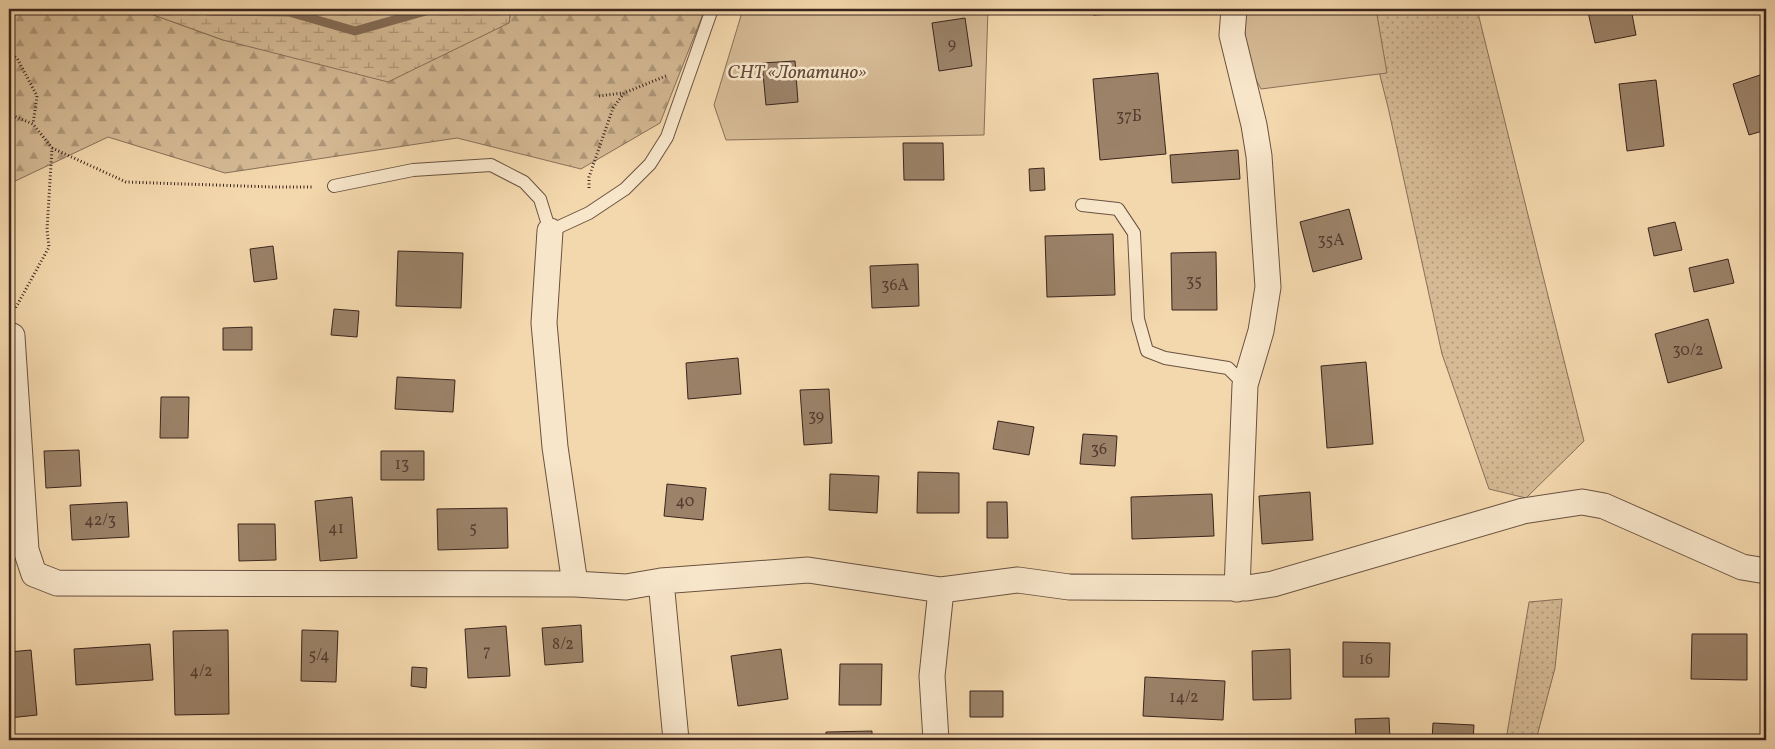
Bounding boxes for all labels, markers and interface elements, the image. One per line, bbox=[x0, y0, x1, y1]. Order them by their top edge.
house number: 9 bbox=[948, 34, 956, 56]
park label: СНТ «Лопатино» bbox=[727, 60, 867, 86]
house number: 37Б bbox=[1116, 106, 1142, 128]
house number: 35А bbox=[1317, 230, 1345, 252]
house number: 35 bbox=[1186, 271, 1202, 293]
house number: 36А bbox=[881, 275, 909, 297]
house number: 30/2 bbox=[1672, 340, 1704, 362]
house number: 39 bbox=[808, 406, 824, 428]
house number: 36 bbox=[1091, 439, 1107, 461]
house number: 13 bbox=[395, 454, 409, 476]
house number: 40 bbox=[676, 491, 694, 513]
house number: 42/3 bbox=[84, 510, 116, 532]
house number: 41 bbox=[328, 518, 344, 540]
house number: 5 bbox=[469, 518, 477, 540]
house number: 8/2 bbox=[552, 634, 574, 656]
house number: 7 bbox=[483, 641, 491, 663]
house number: 5/4 bbox=[308, 645, 330, 667]
house number: 16 bbox=[1359, 649, 1373, 671]
house number: 4/2 bbox=[189, 661, 213, 683]
house number: 14/2 bbox=[1169, 687, 1199, 709]

